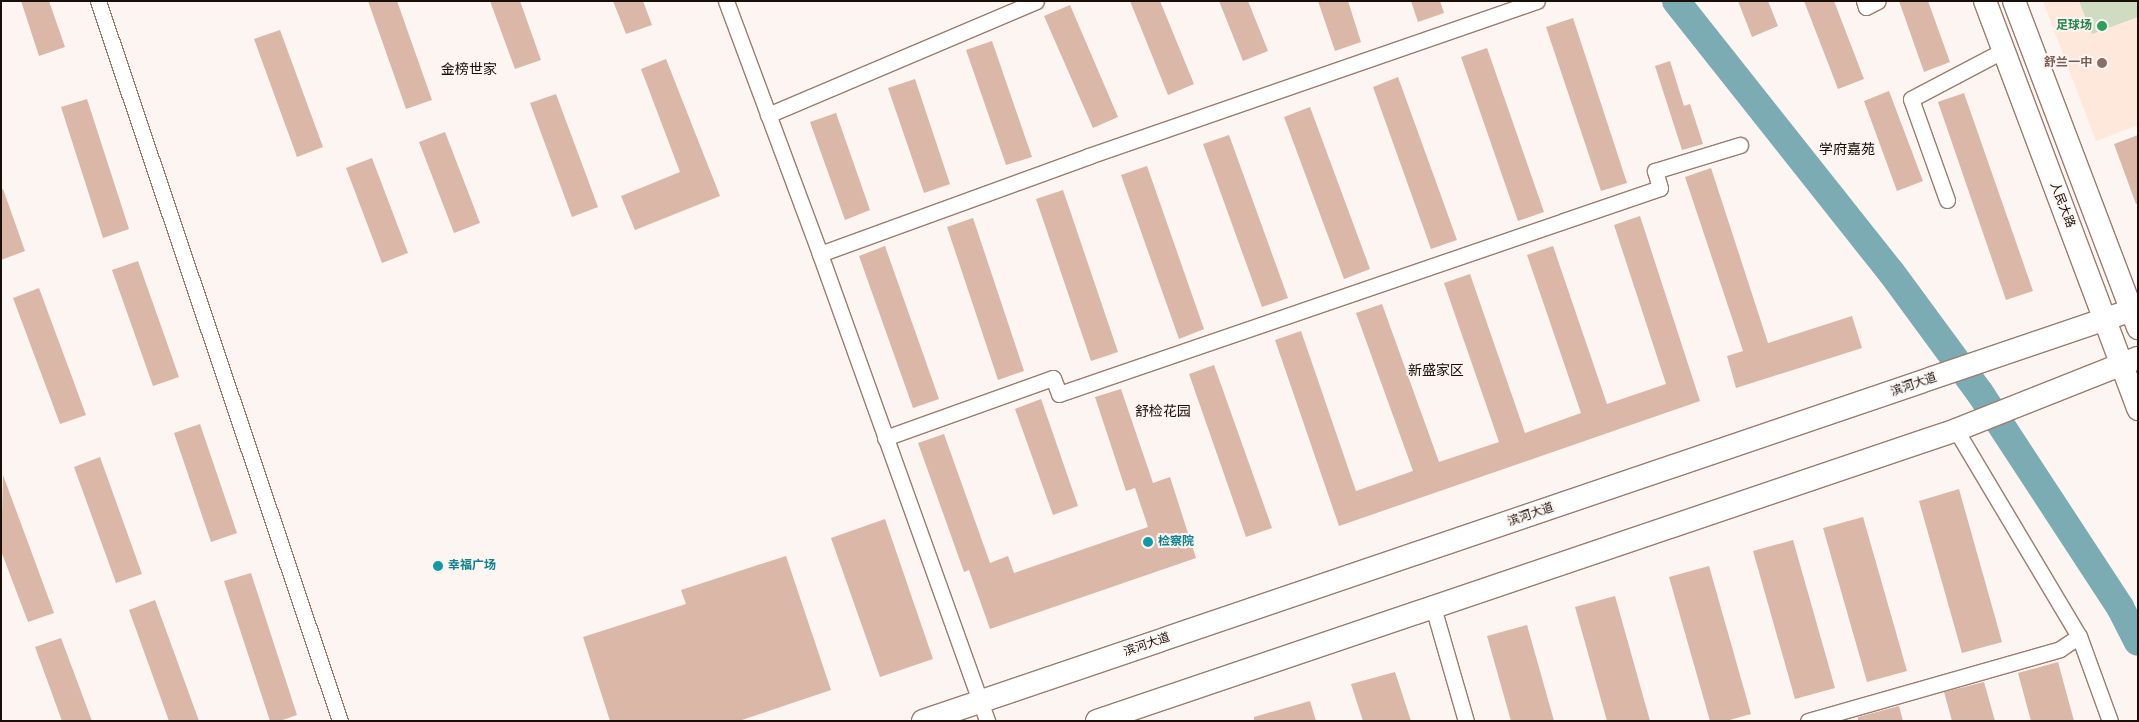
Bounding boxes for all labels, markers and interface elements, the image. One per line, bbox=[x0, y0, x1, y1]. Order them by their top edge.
place label: 足球场 bbox=[2056, 19, 2092, 33]
marker: 足球场 bbox=[2096, 20, 2108, 32]
place label: 舒兰一中 bbox=[2044, 56, 2092, 70]
marker: 舒兰一中 bbox=[2096, 57, 2108, 69]
district label: 金榜世家 bbox=[441, 62, 497, 78]
district label: 学府嘉苑 bbox=[1819, 142, 1875, 158]
street label: 人民大路 bbox=[2047, 180, 2077, 230]
district label: 新盛家区 bbox=[1408, 363, 1464, 379]
street label: 滨河大道 bbox=[1889, 370, 1939, 400]
district label: 舒检花园 bbox=[1135, 404, 1191, 420]
street label: 滨河大道 bbox=[1506, 500, 1556, 530]
place label: 检察院 bbox=[1158, 535, 1194, 549]
marker: 检察院 bbox=[1142, 536, 1154, 548]
place label: 幸福广场 bbox=[448, 559, 496, 573]
marker: 幸福广场 bbox=[432, 560, 444, 572]
street label: 滨河大道 bbox=[1122, 630, 1172, 660]

